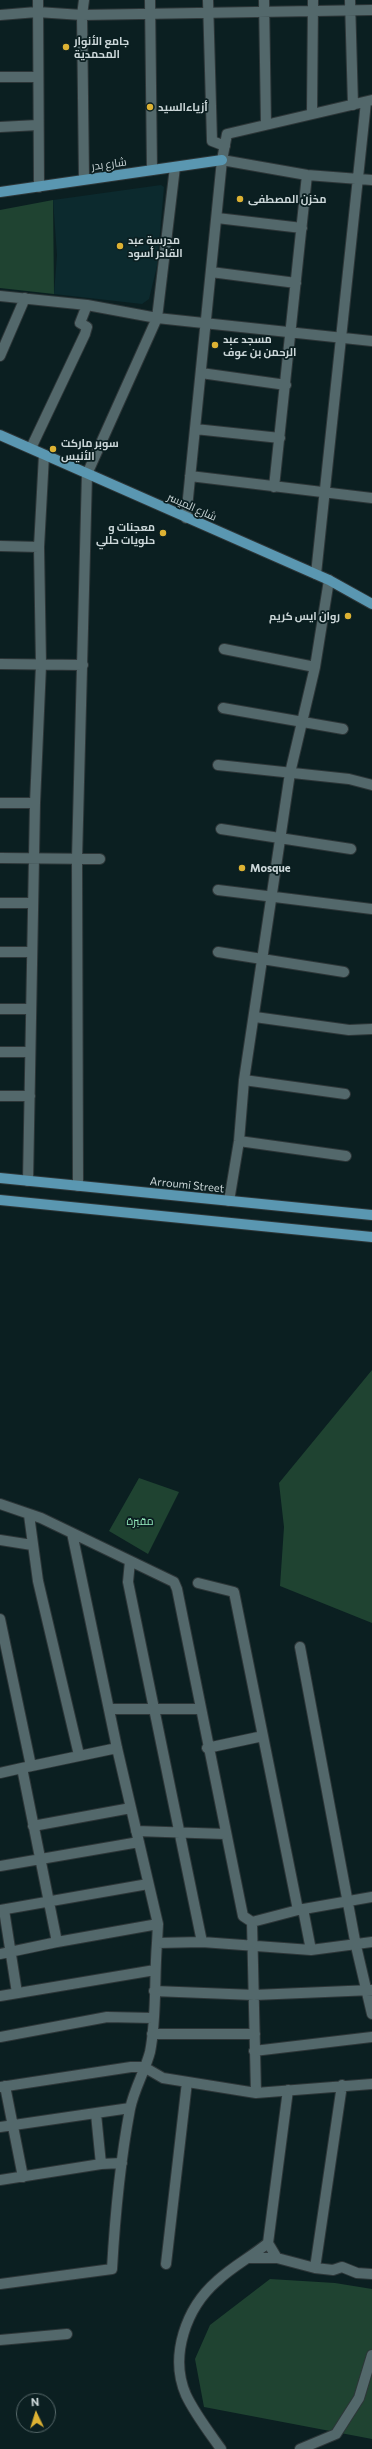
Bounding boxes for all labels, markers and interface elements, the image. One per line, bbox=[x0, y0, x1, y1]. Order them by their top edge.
place label: جامع الأنوار المحمدية bbox=[74, 34, 129, 60]
marker: جامع الأنوار المحمدية bbox=[61, 42, 71, 52]
place label: أزياءالسيد bbox=[158, 100, 208, 114]
marker: أزياءالسيد bbox=[145, 102, 155, 112]
street label: شارع بدر bbox=[91, 155, 127, 173]
place label: مخزن المصطفى bbox=[248, 192, 327, 206]
marker: مخزن المصطفى bbox=[235, 194, 245, 204]
place label: مدرسة عبد القادر أسود bbox=[128, 233, 183, 259]
marker: مدرسة عبد القادر أسود bbox=[115, 241, 125, 251]
place label: مسجد عبد الرحمن بن عوف bbox=[223, 332, 296, 358]
marker: مسجد عبد الرحمن بن عوف bbox=[210, 340, 220, 350]
place label: سوبر ماركت الأنيس bbox=[61, 436, 119, 462]
marker: سوبر ماركت الأنيس bbox=[48, 444, 58, 454]
street label: شارع الميسر bbox=[165, 490, 219, 524]
place label: معجنات و حلويات حللي bbox=[96, 520, 155, 546]
marker: معجنات و حلويات حللي bbox=[158, 528, 168, 538]
place label: روان ايس كريم bbox=[269, 609, 340, 623]
marker: روان ايس كريم bbox=[343, 611, 353, 621]
place label: Mosque bbox=[250, 861, 291, 875]
marker: Mosque bbox=[237, 863, 247, 873]
street label: Arroumi Street bbox=[149, 1175, 225, 1195]
park label: مقبرة bbox=[126, 1514, 154, 1528]
north arrow bbox=[16, 2393, 56, 2433]
text: N bbox=[31, 2395, 40, 2408]

